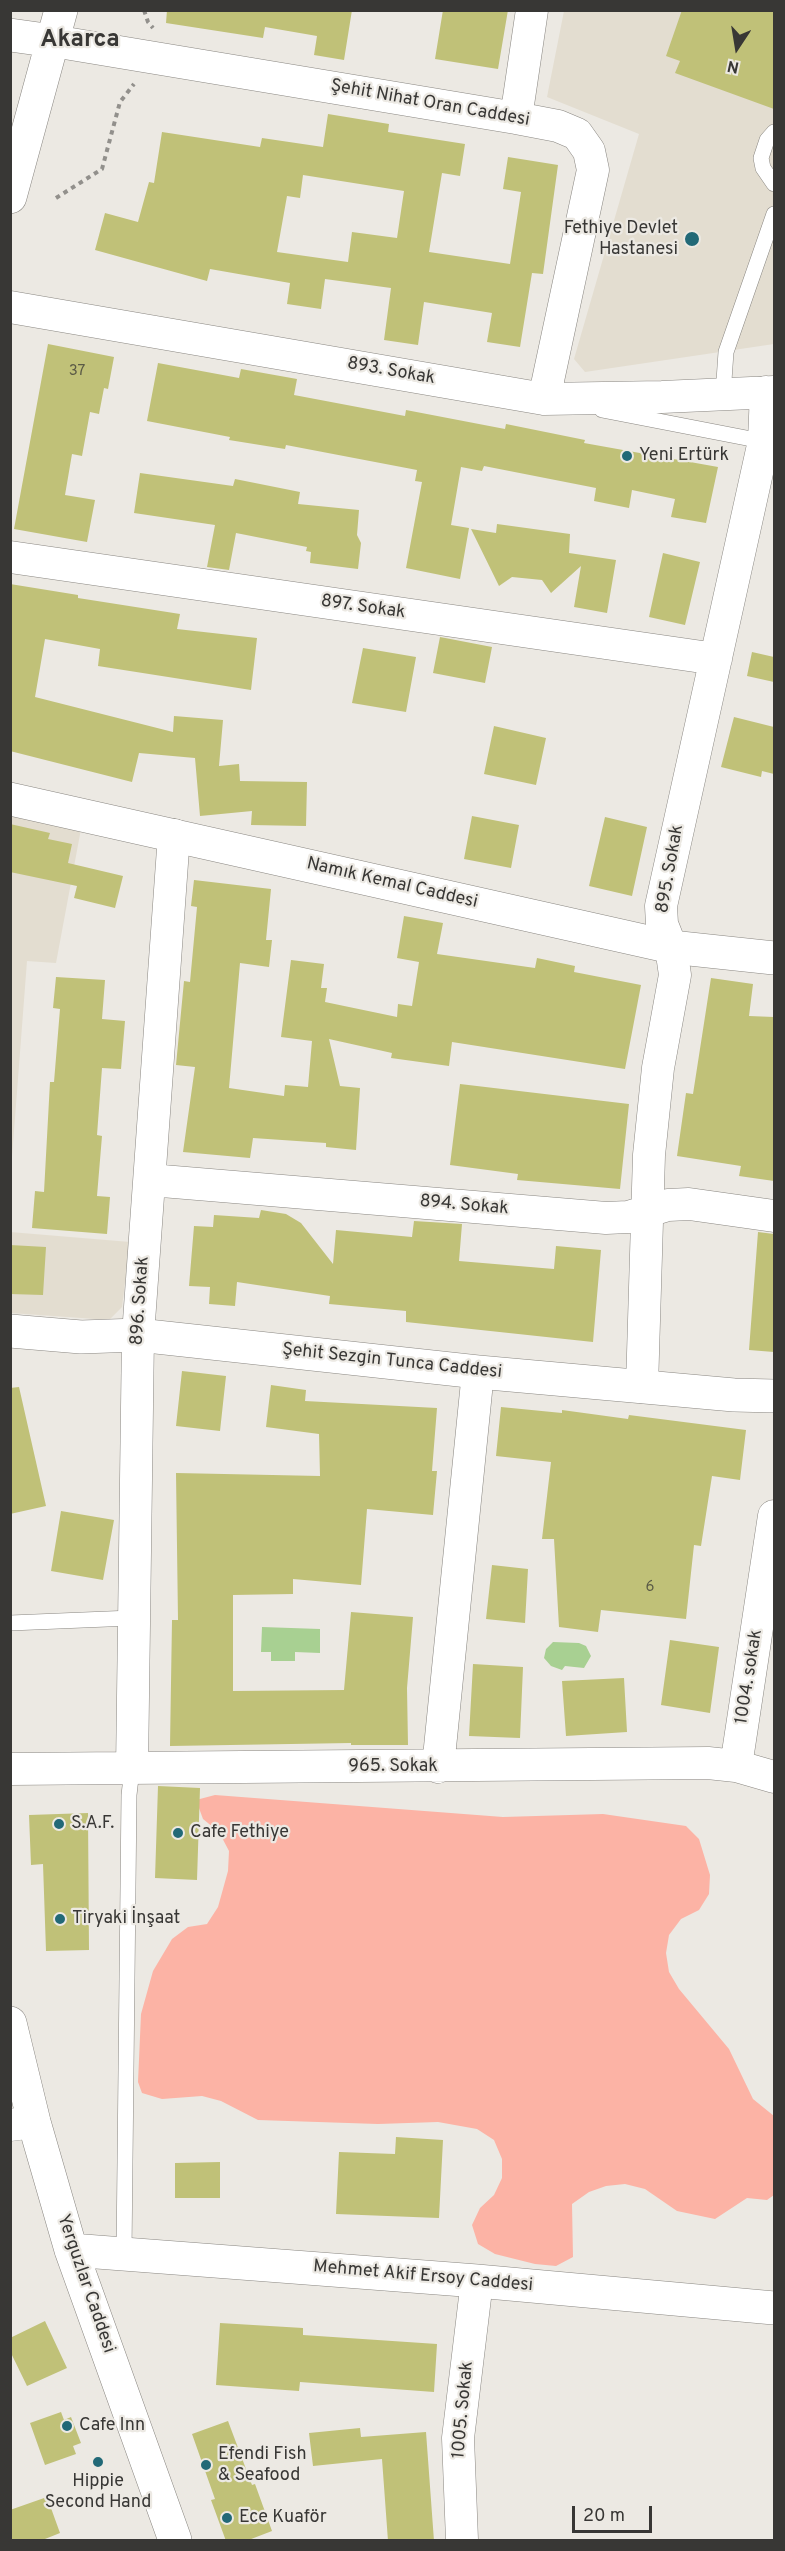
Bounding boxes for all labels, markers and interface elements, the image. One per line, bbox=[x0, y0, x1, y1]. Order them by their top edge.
north arrow bbox=[707, 18, 767, 78]
district label: Akarca bbox=[40, 27, 120, 55]
text: N bbox=[726, 55, 741, 77]
street label: Şehit Nihat Oran Caddesi bbox=[329, 76, 531, 132]
place label: Fethiye Devlet Hastanesi bbox=[564, 218, 678, 260]
marker: Fethiye Devlet Hastanesi bbox=[683, 230, 701, 248]
street label: 893. Sokak bbox=[345, 354, 437, 390]
house number: 37 bbox=[69, 363, 85, 381]
place label: Yeni Ertürk bbox=[639, 445, 729, 467]
marker: Yeni Ertürk bbox=[620, 449, 634, 463]
street label: 897. Sokak bbox=[319, 591, 407, 625]
street label: 895. Sokak bbox=[653, 823, 689, 915]
street label: Namık Kemal Caddesi bbox=[304, 854, 480, 914]
street label: 894. Sokak bbox=[419, 1191, 509, 1221]
street label: 896. Sokak bbox=[127, 1256, 155, 1346]
street label: Şehit Sezgin Tunca Caddesi bbox=[281, 1340, 503, 1384]
house number: 6 bbox=[646, 1579, 654, 1597]
street label: 1004. sokak bbox=[732, 1628, 768, 1726]
street label: 965. Sokak bbox=[348, 1756, 438, 1778]
place label: S.A.F. bbox=[71, 1813, 114, 1835]
marker: S.A.F. bbox=[52, 1817, 66, 1831]
place label: Cafe Fethiye bbox=[190, 1822, 289, 1844]
marker: Cafe Fethiye bbox=[171, 1826, 185, 1840]
place label: Tiryaki İnşaat bbox=[72, 1908, 180, 1930]
marker: Tiryaki İnşaat bbox=[53, 1912, 67, 1926]
street label: Yerguzlar Caddesi bbox=[51, 2212, 119, 2356]
street label: Mehmet Akif Ersoy Caddesi bbox=[312, 2257, 534, 2297]
street label: 1005. Sokak bbox=[449, 2360, 479, 2460]
place label: Cafe Inn bbox=[79, 2415, 145, 2437]
marker: Cafe Inn bbox=[60, 2419, 74, 2433]
place label: Efendi Fish & Seafood bbox=[218, 2444, 307, 2486]
marker: Hippie Second Hand bbox=[91, 2455, 105, 2469]
marker: Efendi Fish & Seafood bbox=[199, 2458, 213, 2472]
place label: Hippie Second Hand bbox=[45, 2471, 151, 2514]
scale bar bbox=[575, 2494, 654, 2532]
text: 20 m bbox=[583, 2505, 625, 2528]
place label: Ece Kuaför bbox=[239, 2507, 327, 2529]
marker: Ece Kuaför bbox=[220, 2511, 234, 2525]

